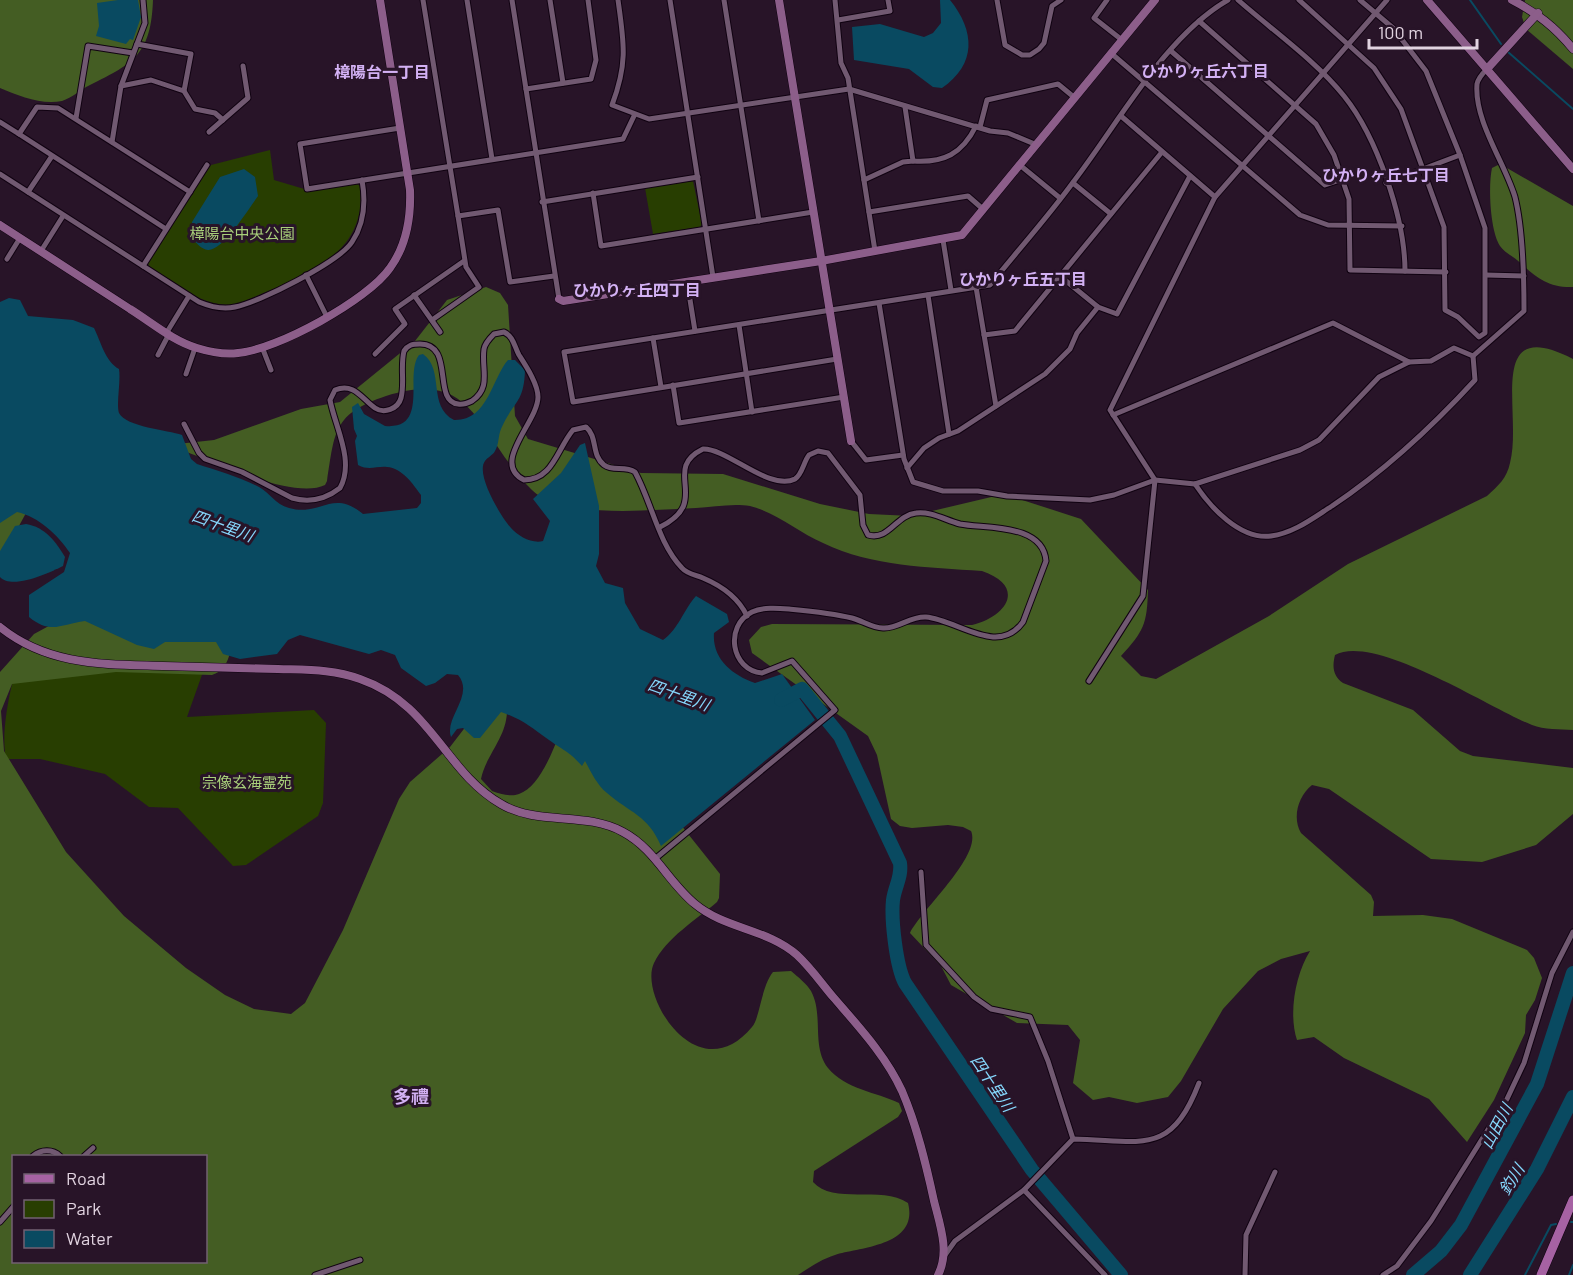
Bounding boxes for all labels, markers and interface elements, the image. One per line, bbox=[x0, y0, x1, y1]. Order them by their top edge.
scale bar bbox=[1369, 12, 1477, 50]
text: 100 m bbox=[1378, 21, 1423, 43]
district label: ひかりヶ丘六丁目 bbox=[1141, 61, 1269, 80]
district label: 樟陽台一丁目 bbox=[334, 62, 430, 81]
district label: ひかりヶ丘七丁目 bbox=[1322, 165, 1450, 184]
park label: 樟陽台中央公園 bbox=[189, 224, 295, 242]
district label: ひかりヶ丘五丁目 bbox=[959, 269, 1087, 288]
district label: ひかりヶ丘四丁目 bbox=[573, 280, 701, 299]
water label: 四十里川 bbox=[190, 505, 258, 546]
water label: 四十里川 bbox=[646, 674, 714, 715]
park label: 宗像玄海霊苑 bbox=[202, 773, 292, 791]
water label: 四十里川 bbox=[967, 1051, 1020, 1116]
district label: 多禮 bbox=[393, 1085, 429, 1107]
water label: 山田川 bbox=[1476, 1099, 1517, 1152]
legend bbox=[12, 1155, 207, 1263]
water label: 釣川 bbox=[1494, 1159, 1529, 1198]
text: Road bbox=[66, 1167, 106, 1189]
text: Park bbox=[66, 1197, 101, 1219]
text: Water bbox=[66, 1227, 113, 1249]

